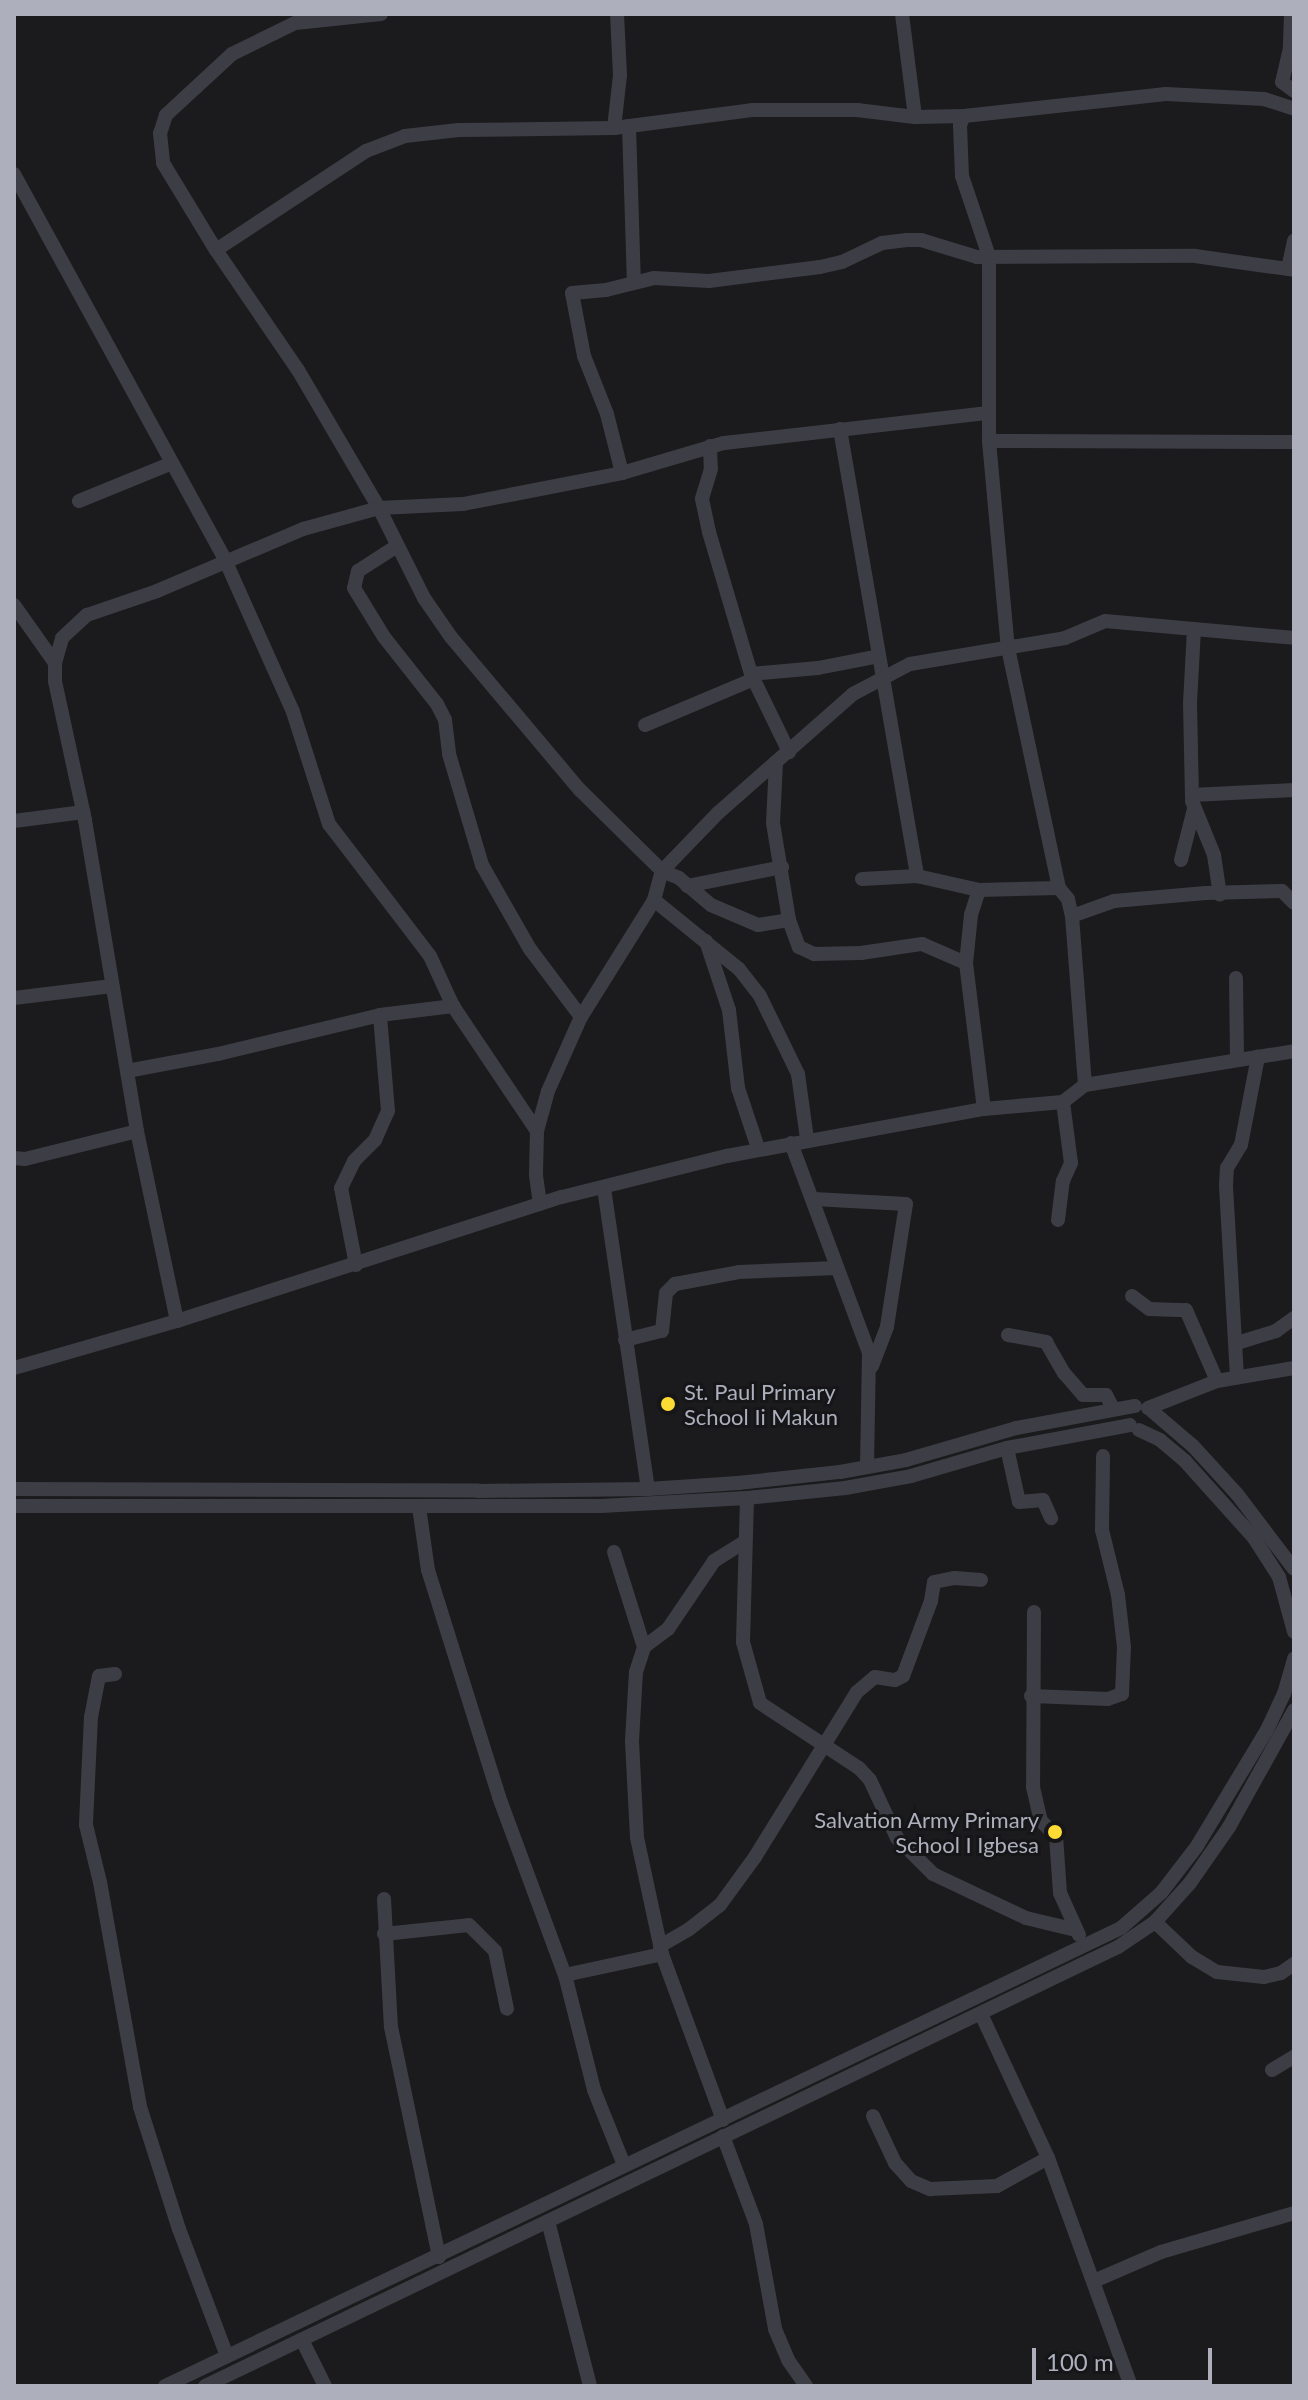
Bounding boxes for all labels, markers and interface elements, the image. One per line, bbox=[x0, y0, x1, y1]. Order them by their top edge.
place label: St. Paul Primary School Ii Makun bbox=[684, 1378, 838, 1430]
marker: St. Paul Primary School Ii Makun bbox=[659, 1395, 677, 1413]
place label: Salvation Army Primary School I Igbesa bbox=[813, 1806, 1039, 1858]
marker: Salvation Army Primary School I Igbesa bbox=[1046, 1823, 1064, 1841]
scale bar bbox=[1036, 2332, 1216, 2382]
text: 100 m bbox=[1046, 2347, 1114, 2376]

